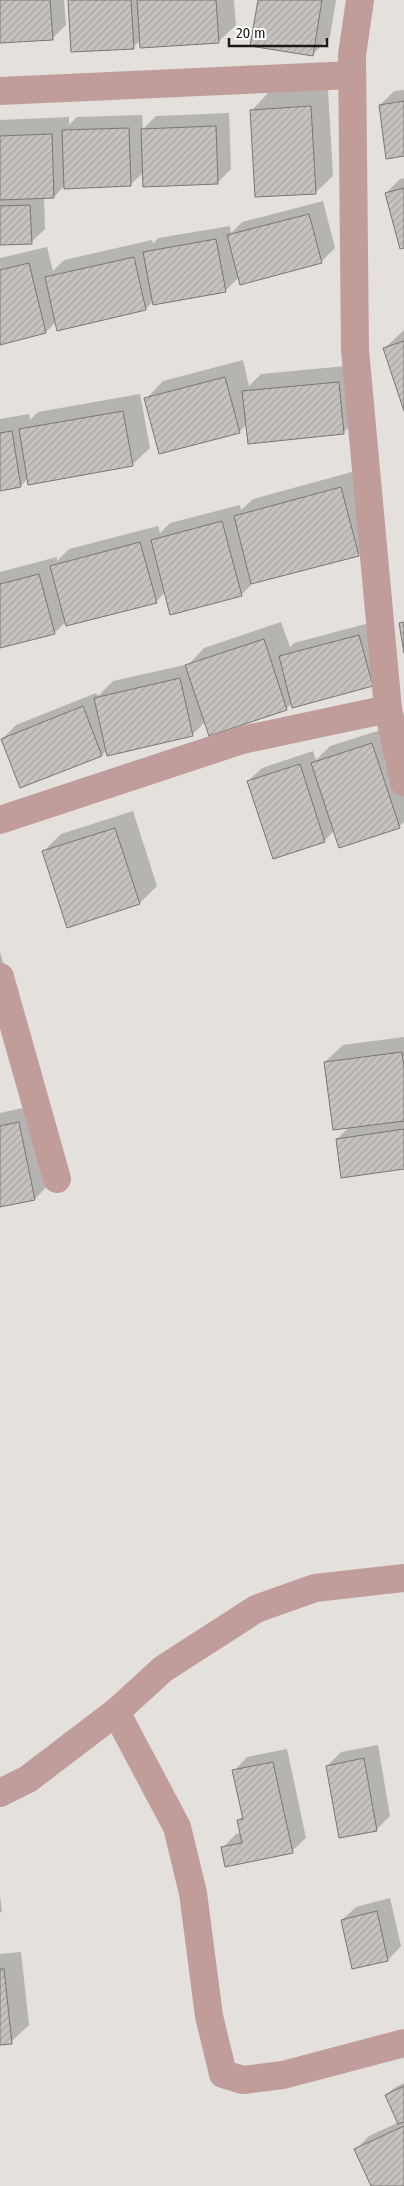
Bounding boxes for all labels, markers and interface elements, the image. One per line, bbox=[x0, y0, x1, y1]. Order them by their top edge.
scale bar bbox=[229, 15, 326, 47]
text: 20 m bbox=[236, 24, 266, 42]

